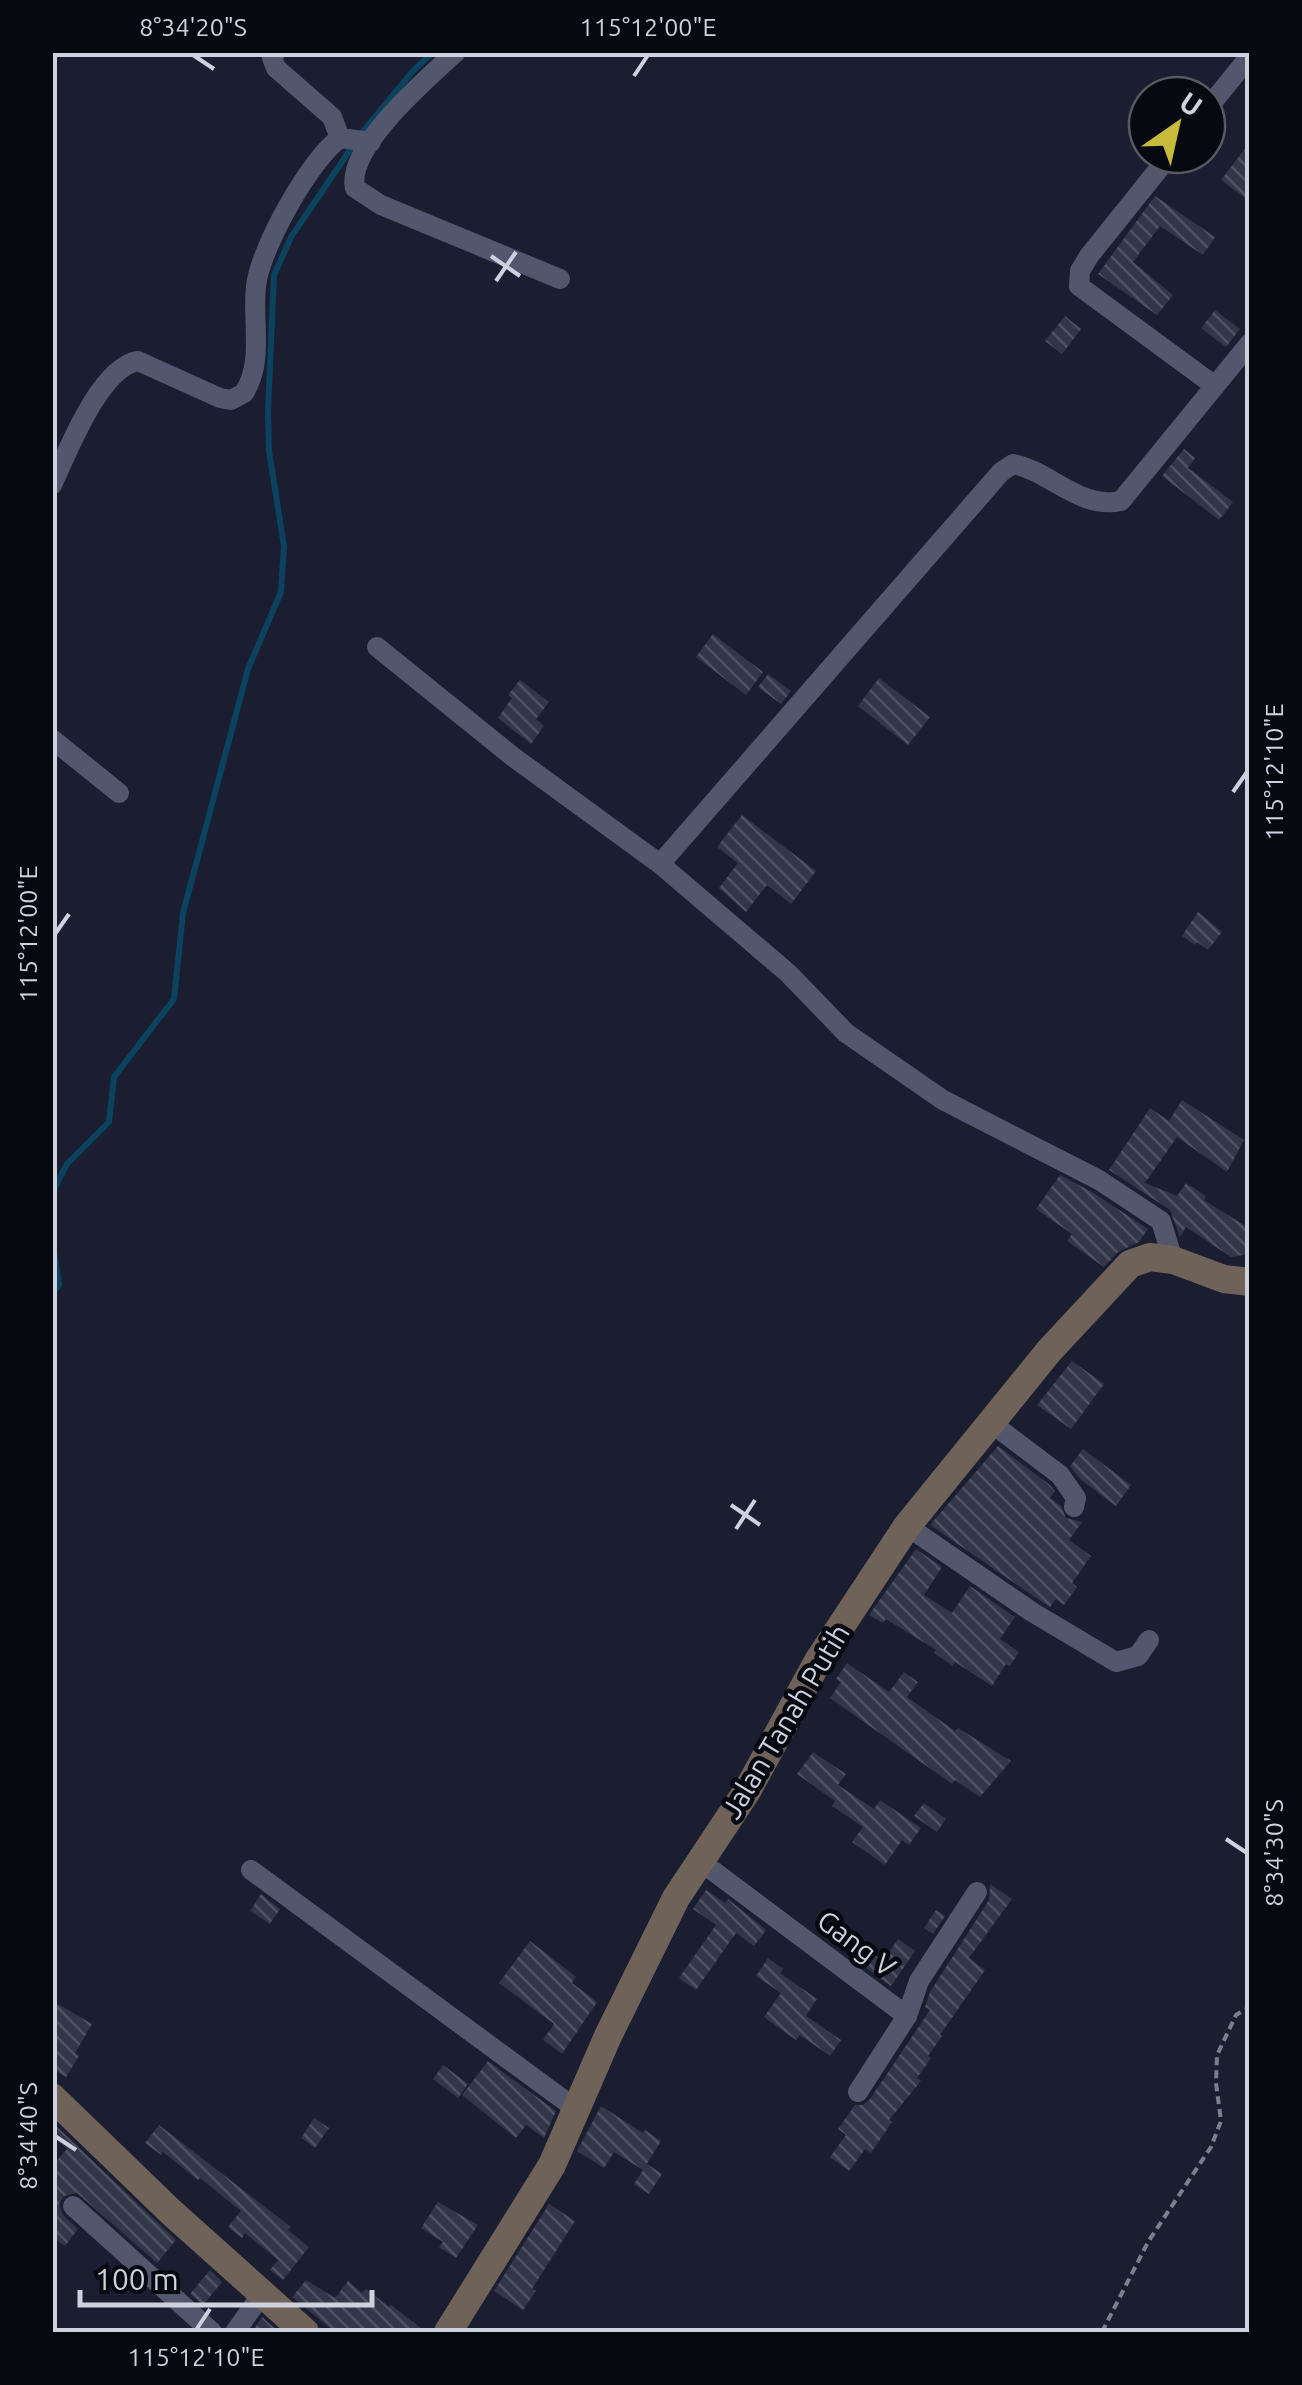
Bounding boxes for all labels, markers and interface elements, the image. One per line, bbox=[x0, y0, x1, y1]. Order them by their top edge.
text: 8°34'20"S bbox=[139, 13, 247, 41]
text: 115°12'00"E bbox=[580, 13, 716, 41]
north arrow bbox=[1127, 75, 1227, 175]
text: U bbox=[1174, 86, 1208, 122]
text: 115°12'10"E bbox=[1260, 704, 1288, 840]
text: 115°12'00"E bbox=[14, 866, 42, 1002]
street label: Jalan Tanah Putih bbox=[715, 1619, 855, 1823]
text: 8°34'30"S bbox=[1260, 1799, 1288, 1907]
street label: Gang V bbox=[812, 1904, 902, 1982]
text: 8°34'40"S bbox=[14, 2082, 42, 2190]
scale bar bbox=[80, 2245, 372, 2307]
text: 100 m bbox=[95, 2262, 179, 2296]
text: 115°12'10"E bbox=[128, 2343, 264, 2371]

